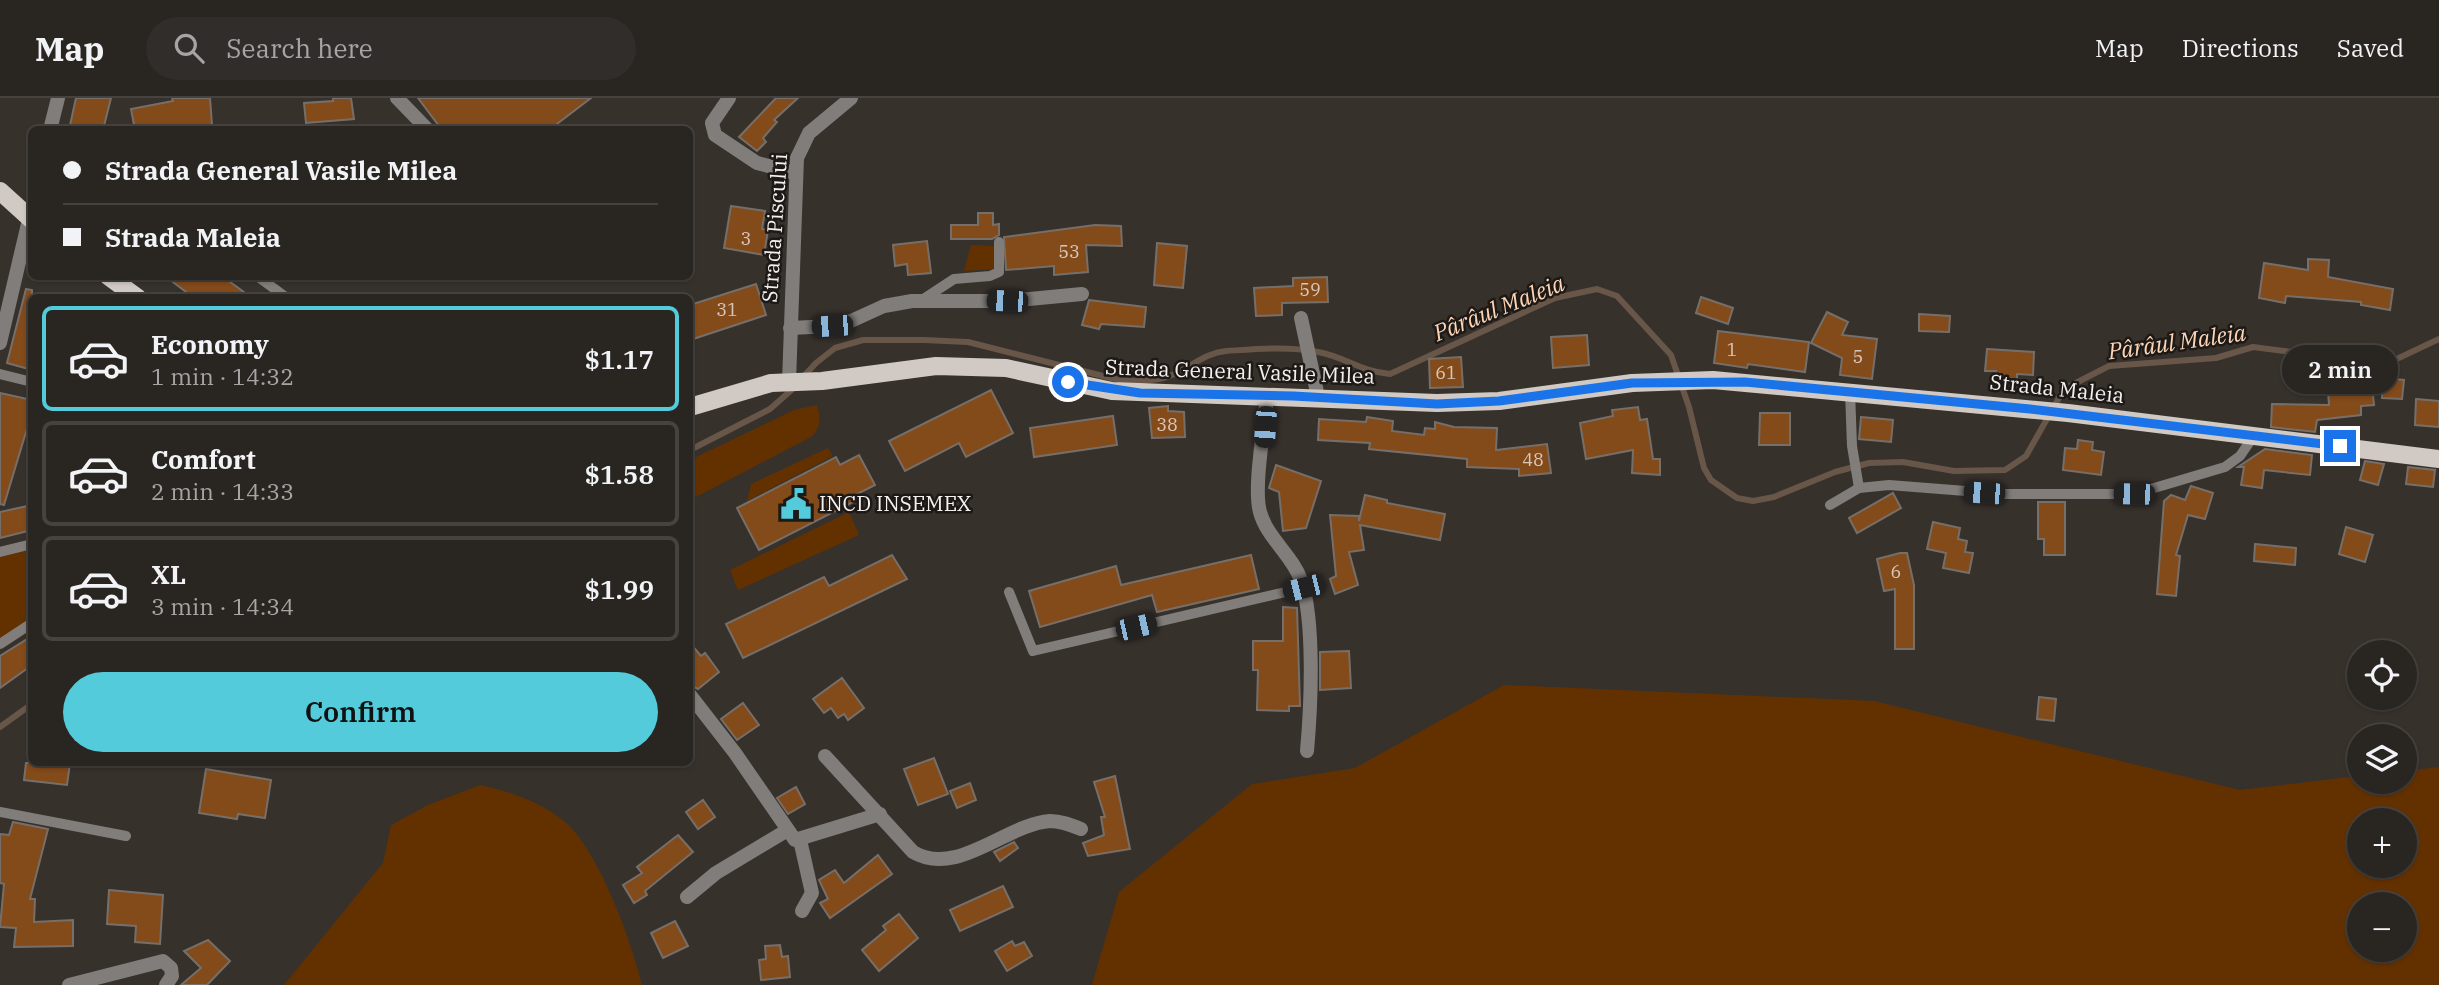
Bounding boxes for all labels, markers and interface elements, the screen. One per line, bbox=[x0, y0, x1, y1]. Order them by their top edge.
search box bbox=[146, 17, 636, 80]
text: Map bbox=[35, 27, 104, 70]
icon: search bbox=[170, 29, 208, 67]
text: Search here bbox=[226, 31, 373, 65]
text: Map bbox=[2095, 32, 2144, 64]
text: Directions bbox=[2182, 32, 2299, 64]
text: Saved bbox=[2337, 32, 2404, 64]
street label: Strada Piscului bbox=[755, 152, 793, 303]
text: Strada General Vasile Milea bbox=[105, 153, 457, 187]
text: Strada Maleia bbox=[105, 220, 281, 254]
house number: 3 bbox=[741, 227, 751, 250]
house number: 53 bbox=[1058, 240, 1080, 263]
water label: Pârâul Maleia bbox=[1428, 267, 1569, 347]
house number: 59 bbox=[1299, 278, 1321, 301]
car bbox=[986, 290, 1029, 312]
house number: 31 bbox=[716, 298, 738, 321]
car bbox=[811, 314, 854, 338]
water label: Pârâul Maleia bbox=[2105, 316, 2248, 366]
icon: car bbox=[67, 327, 130, 390]
text: Economy bbox=[151, 327, 269, 361]
house number: 1 bbox=[1727, 338, 1737, 361]
text: $1.17 bbox=[585, 342, 654, 376]
callout: 2 min bbox=[2282, 344, 2398, 394]
house number: 5 bbox=[1853, 345, 1863, 368]
street label: Strada General Vasile Milea bbox=[1105, 352, 1376, 390]
text: 2 min bbox=[2308, 354, 2372, 384]
text: 1 min · 14:32 bbox=[151, 361, 294, 391]
house number: 61 bbox=[1435, 361, 1457, 384]
route start bbox=[1052, 366, 1084, 398]
street label: Strada Maleia bbox=[1988, 367, 2126, 409]
car bbox=[1254, 405, 1277, 449]
house number: 38 bbox=[1156, 413, 1178, 436]
route end bbox=[2324, 430, 2356, 462]
icon: car bbox=[67, 442, 130, 505]
text: Comfort bbox=[151, 442, 256, 476]
house number: 48 bbox=[1522, 448, 1544, 471]
text: $1.58 bbox=[585, 457, 654, 491]
text: 2 min · 14:33 bbox=[151, 476, 294, 506]
car bbox=[1963, 481, 2006, 505]
car bbox=[2113, 483, 2156, 505]
public building icon: INCD INSEMEX bbox=[779, 487, 813, 521]
place label: INCD INSEMEX bbox=[819, 489, 971, 517]
icon: car bbox=[67, 557, 130, 620]
text: XL bbox=[151, 557, 186, 591]
house number: 6 bbox=[1891, 560, 1901, 583]
text: $1.99 bbox=[585, 572, 654, 606]
car bbox=[1281, 573, 1326, 603]
text: 3 min · 14:34 bbox=[151, 591, 294, 621]
car bbox=[1114, 612, 1159, 642]
map controls bbox=[2347, 640, 2417, 962]
button: locate bbox=[2347, 640, 2417, 710]
button: Confirm bbox=[63, 672, 658, 752]
button: layers bbox=[2347, 724, 2417, 794]
button: + bbox=[2347, 808, 2417, 878]
button: − bbox=[2347, 892, 2417, 962]

